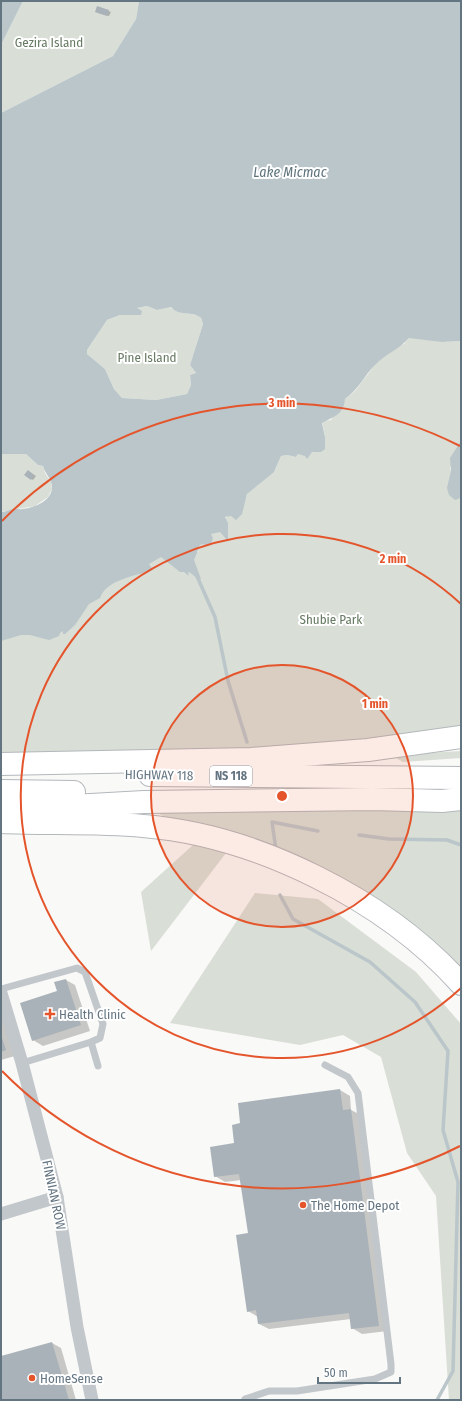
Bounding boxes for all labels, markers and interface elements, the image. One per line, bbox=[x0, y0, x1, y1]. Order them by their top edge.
park label: Gezira Island bbox=[15, 35, 83, 50]
water label: Lake Micmac bbox=[253, 164, 328, 181]
park label: Pine Island bbox=[118, 350, 176, 365]
text: 3 min bbox=[268, 396, 295, 410]
text: 2 min bbox=[379, 552, 406, 566]
park label: Shubie Park bbox=[300, 612, 363, 627]
text: 1 min bbox=[362, 697, 388, 711]
road number: NS 118 bbox=[210, 766, 252, 786]
street label: HIGHWAY 118 bbox=[125, 767, 193, 783]
centre of rings bbox=[275, 789, 289, 803]
place label: Health Clinic bbox=[59, 1007, 126, 1022]
marker: Health Clinic bbox=[44, 1008, 56, 1020]
street label: FINNIAN ROW bbox=[39, 1159, 69, 1232]
place label: The Home Depot bbox=[311, 1198, 400, 1213]
marker: The Home Depot bbox=[298, 1200, 308, 1210]
scale bar bbox=[318, 1359, 400, 1385]
text: 50 m bbox=[324, 1366, 348, 1380]
place label: HomeSense bbox=[40, 1371, 103, 1386]
marker: HomeSense bbox=[27, 1373, 37, 1383]

